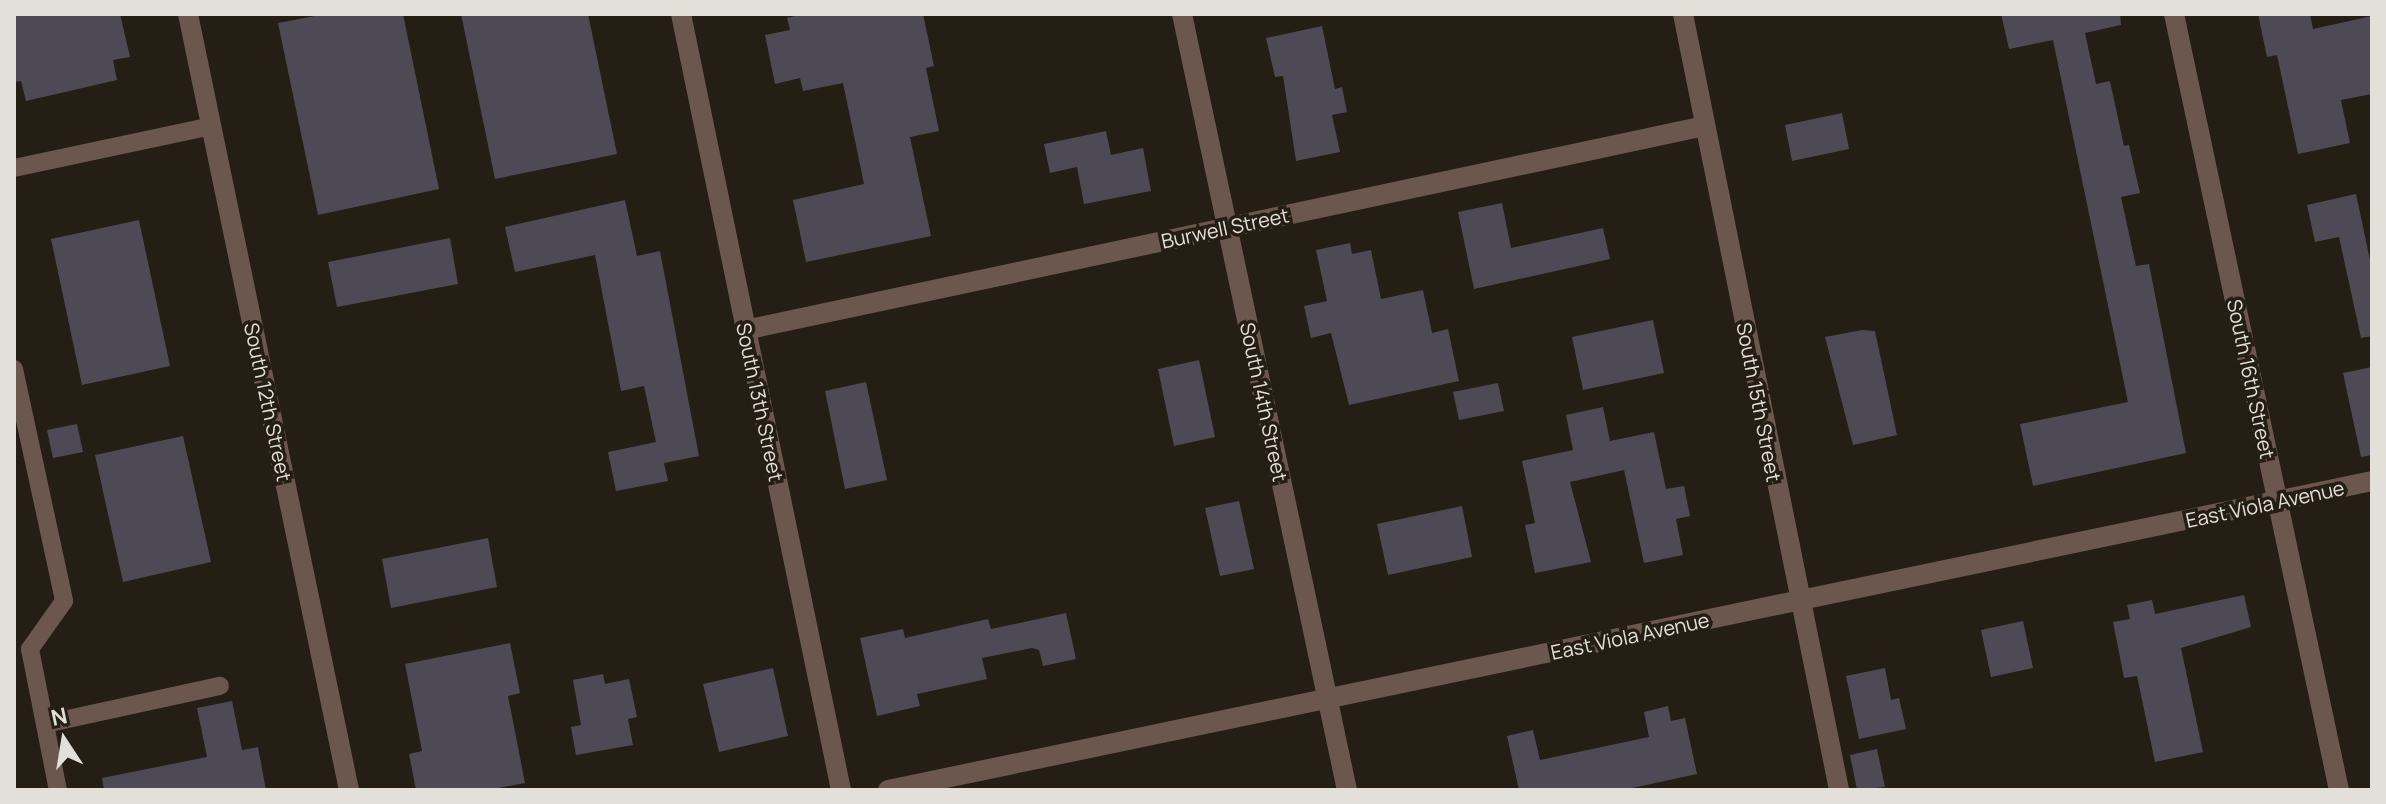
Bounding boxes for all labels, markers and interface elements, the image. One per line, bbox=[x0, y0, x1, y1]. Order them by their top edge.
street label: Burwell Street bbox=[1159, 203, 1291, 253]
street label: South 16th Street bbox=[2222, 297, 2280, 461]
street label: South 12th Street bbox=[239, 320, 297, 484]
street label: South 14th Street bbox=[1235, 320, 1293, 484]
street label: South 15th Street bbox=[1732, 320, 1786, 484]
street label: South 13th Street bbox=[731, 321, 789, 483]
street label: East Viola Avenue bbox=[2184, 475, 2346, 533]
street label: East Viola Avenue bbox=[1549, 607, 1711, 665]
north arrow bbox=[24, 700, 104, 780]
text: N bbox=[48, 700, 70, 733]

